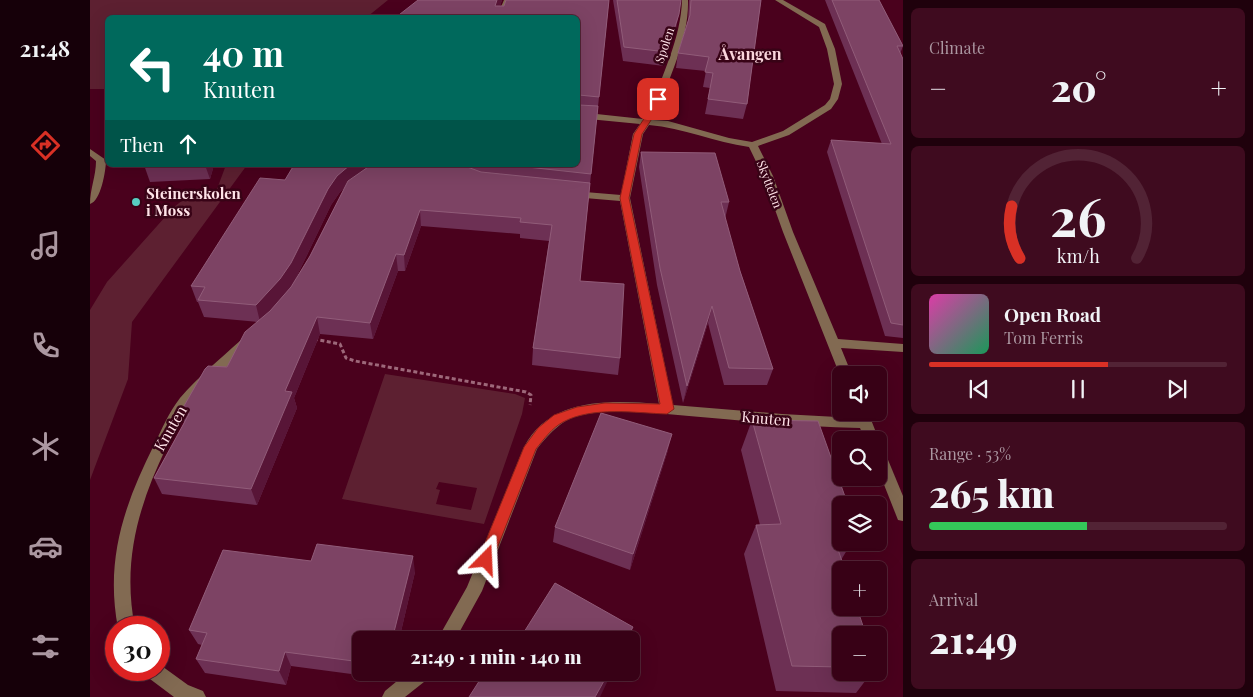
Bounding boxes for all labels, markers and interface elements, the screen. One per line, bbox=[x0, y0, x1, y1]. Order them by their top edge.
street label: Spolen bbox=[651, 25, 677, 65]
text: 40 m bbox=[203, 29, 284, 76]
text: 21:48 bbox=[20, 33, 70, 63]
icon: left bbox=[120, 35, 185, 100]
text: Climate bbox=[929, 37, 985, 58]
district label: Åvangen bbox=[717, 43, 782, 64]
text: 20° bbox=[1051, 61, 1107, 112]
text: − bbox=[929, 69, 947, 106]
text: + bbox=[1211, 69, 1227, 106]
text: Knuten bbox=[203, 74, 275, 104]
pin bbox=[637, 78, 679, 120]
icon: arrive bbox=[644, 85, 672, 113]
icon: directions bbox=[28, 128, 63, 163]
icon: ahead bbox=[174, 130, 202, 158]
text: Then bbox=[120, 131, 164, 157]
street label: Skyttelen bbox=[754, 158, 786, 210]
text: 26 bbox=[1050, 181, 1106, 250]
place label: Steinerskolen i Moss bbox=[146, 183, 242, 220]
marker: Steinerskolen i Moss bbox=[130, 196, 142, 208]
icon: music bbox=[28, 228, 63, 263]
text: km/h bbox=[1057, 244, 1100, 267]
text: Open Road bbox=[1004, 301, 1101, 327]
text: Tom Ferris bbox=[1004, 327, 1083, 348]
icon: phone bbox=[28, 328, 63, 363]
map controls bbox=[832, 366, 887, 681]
button: sound bbox=[832, 366, 887, 421]
icon: previous bbox=[965, 375, 993, 403]
icon: pause bbox=[1064, 375, 1092, 403]
icon: next bbox=[1163, 375, 1191, 403]
street label: Knuten bbox=[149, 402, 191, 454]
street label: Knuten bbox=[741, 406, 791, 430]
icon: climate bbox=[28, 429, 63, 464]
button: search bbox=[832, 431, 887, 486]
text: Range · 53% bbox=[929, 443, 1011, 464]
text: 265 km bbox=[929, 467, 1054, 518]
button: layers bbox=[832, 496, 887, 551]
icon: car bbox=[28, 529, 63, 564]
position arrow bbox=[459, 533, 511, 585]
button: + bbox=[832, 561, 887, 616]
text: Arrival bbox=[929, 589, 978, 610]
text: 21:49 bbox=[929, 613, 1018, 664]
speed limit sign: 30 bbox=[105, 616, 170, 681]
button: − bbox=[832, 626, 887, 681]
icon: filters bbox=[28, 629, 63, 664]
text: 21:49 · 1 min · 140 m bbox=[410, 643, 582, 669]

